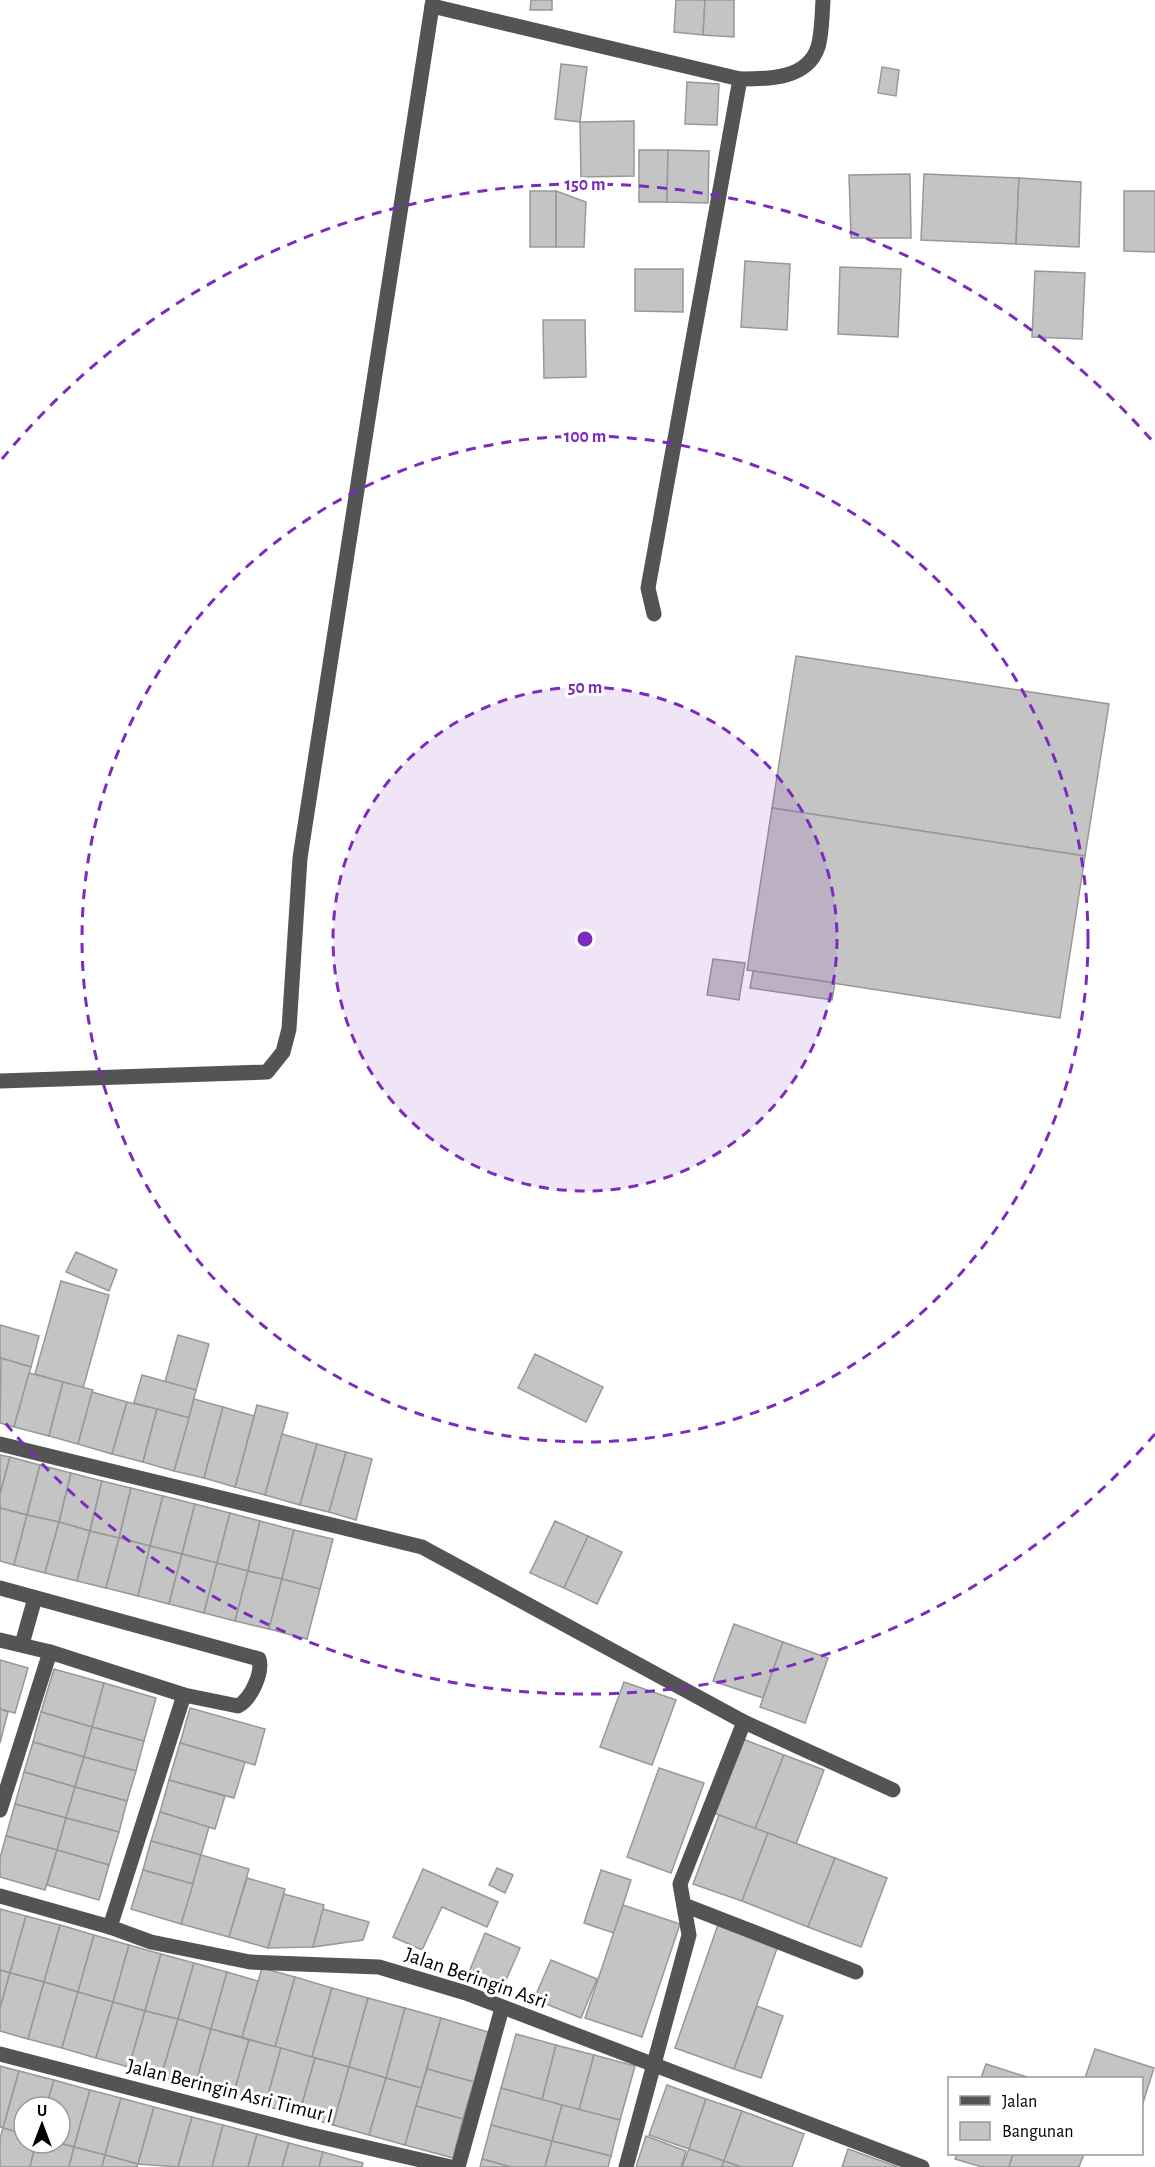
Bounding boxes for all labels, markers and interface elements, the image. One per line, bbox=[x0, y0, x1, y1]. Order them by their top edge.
text: 150 m bbox=[565, 176, 605, 194]
text: 100 m bbox=[564, 428, 606, 446]
text: 50 m bbox=[568, 679, 602, 697]
centre of rings bbox=[575, 929, 595, 949]
street label: Jalan Beringin Asri bbox=[402, 1944, 550, 2012]
street label: Jalan Beringin Asri Timur I bbox=[125, 2055, 335, 2127]
legend bbox=[948, 2077, 1143, 2155]
text: Jalan bbox=[1002, 2093, 1037, 2111]
north arrow bbox=[12, 2095, 72, 2155]
text: U bbox=[37, 2103, 47, 2119]
text: Bangunan bbox=[1002, 2123, 1074, 2141]

